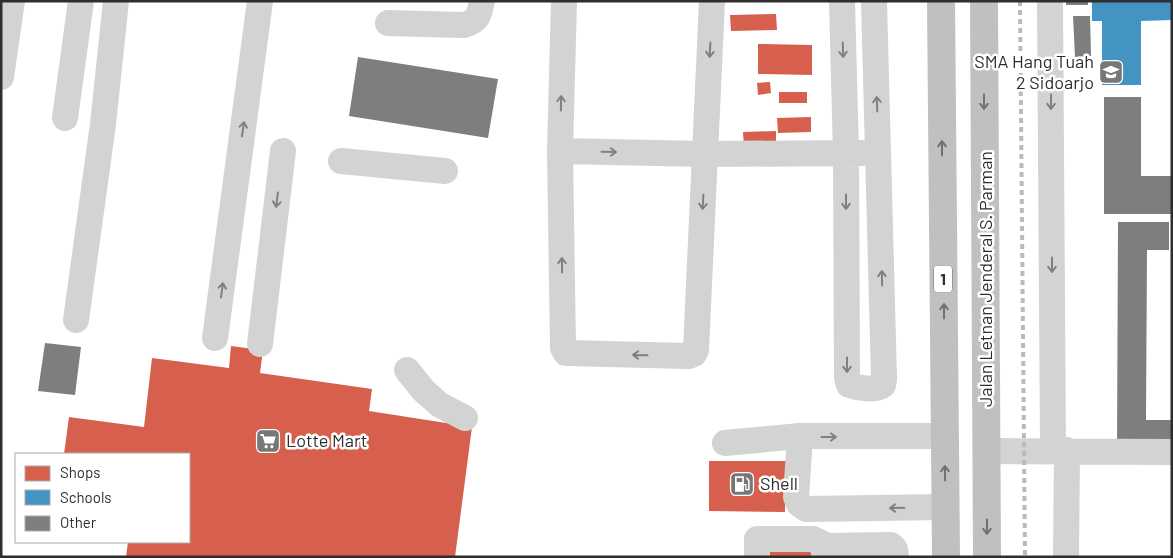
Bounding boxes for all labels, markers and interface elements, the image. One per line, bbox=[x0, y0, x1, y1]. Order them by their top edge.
one-way arrow bbox=[706, 42, 715, 58]
one-way arrow bbox=[838, 42, 848, 58]
place label: SMA Hang Tuah 2 Sidoarjo bbox=[974, 50, 1094, 93]
school or university icon: SMA Hang Tuah 2 Sidoarjo bbox=[1098, 59, 1124, 85]
one-way arrow bbox=[979, 94, 989, 110]
one-way arrow bbox=[1046, 94, 1056, 110]
one-way arrow bbox=[556, 95, 566, 111]
one-way arrow bbox=[873, 97, 882, 113]
one-way arrow bbox=[238, 121, 248, 137]
one-way arrow bbox=[938, 140, 947, 156]
one-way arrow bbox=[600, 147, 617, 157]
street label: Jalan Letnan Jenderal S. Parman bbox=[974, 151, 996, 407]
one-way arrow bbox=[272, 191, 282, 207]
one-way arrow bbox=[699, 194, 708, 210]
one-way arrow bbox=[841, 194, 851, 210]
one-way arrow bbox=[1047, 256, 1057, 273]
one-way arrow bbox=[557, 257, 567, 274]
road number: 1 bbox=[934, 266, 952, 292]
one-way arrow bbox=[877, 271, 887, 287]
one-way arrow bbox=[217, 282, 227, 298]
one-way arrow bbox=[939, 303, 949, 319]
one-way arrow bbox=[632, 350, 648, 360]
one-way arrow bbox=[842, 356, 852, 373]
supermarket icon: Lotte Mart bbox=[255, 428, 281, 454]
place label: Lotte Mart bbox=[286, 429, 367, 451]
one-way arrow bbox=[821, 432, 837, 442]
legend bbox=[15, 453, 190, 543]
text: Shops bbox=[60, 463, 100, 481]
one-way arrow bbox=[940, 465, 950, 482]
fuel station icon: Shell bbox=[729, 471, 755, 497]
place label: Shell bbox=[760, 472, 798, 494]
text: Schools bbox=[60, 488, 112, 506]
one-way arrow bbox=[889, 503, 906, 513]
text: Other bbox=[60, 513, 97, 531]
one-way arrow bbox=[982, 519, 992, 535]

